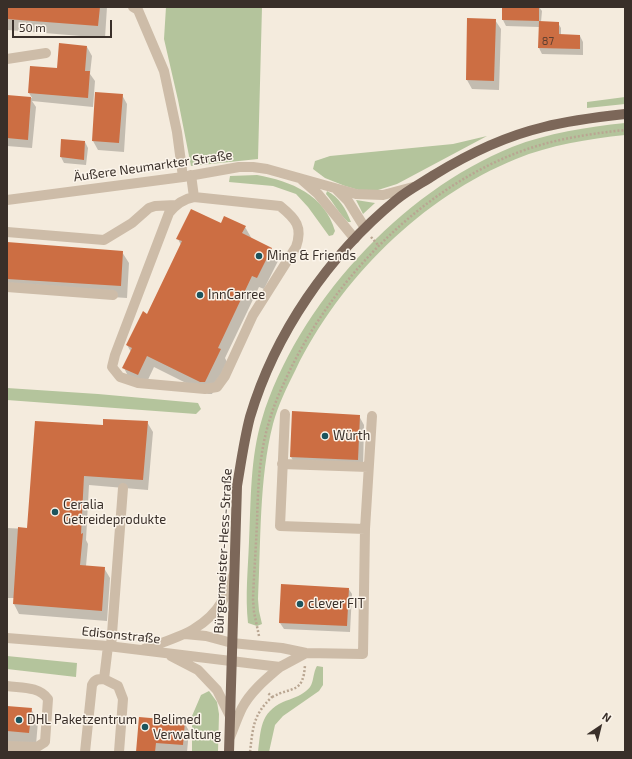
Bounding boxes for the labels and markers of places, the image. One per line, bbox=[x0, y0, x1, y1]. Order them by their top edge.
place label: Ming & Friends bbox=[267, 248, 356, 264]
marker: Ming & Friends bbox=[254, 251, 264, 261]
place label: InnCarree bbox=[208, 287, 265, 303]
marker: InnCarree bbox=[195, 290, 205, 300]
place label: Würth bbox=[333, 428, 370, 444]
marker: Würth bbox=[320, 431, 330, 441]
place label: Ceralia Getreideprodukte bbox=[63, 497, 166, 528]
marker: Ceralia Getreideprodukte bbox=[50, 507, 60, 517]
place label: clever FIT bbox=[308, 596, 365, 612]
marker: clever FIT bbox=[295, 599, 305, 609]
place label: DHL Paketzentrum bbox=[27, 712, 137, 728]
place label: Belimed Verwaltung bbox=[153, 712, 221, 743]
marker: DHL Paketzentrum bbox=[14, 715, 24, 725]
marker: Belimed Verwaltung bbox=[140, 722, 150, 732]

